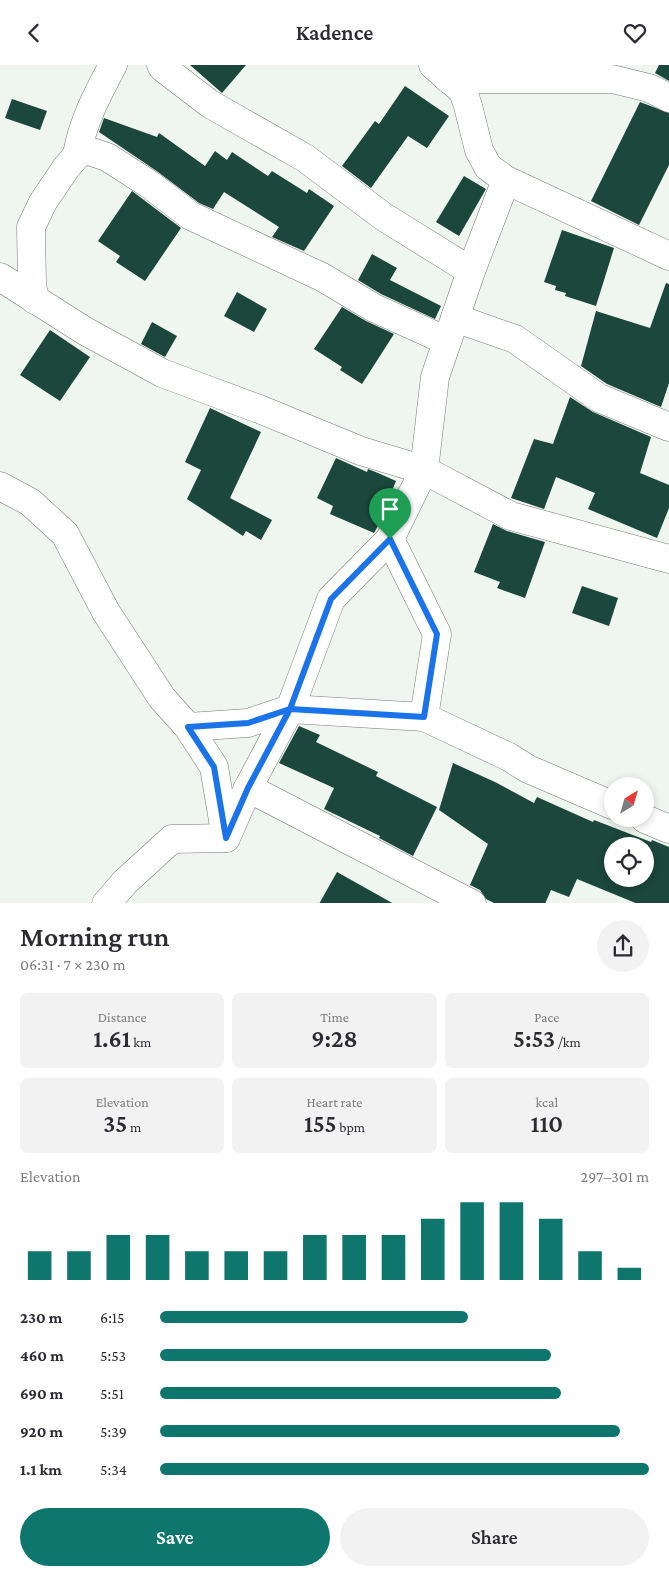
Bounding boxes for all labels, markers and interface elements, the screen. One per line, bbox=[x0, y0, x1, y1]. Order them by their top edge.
icon: back bbox=[20, 19, 48, 47]
icon: heart bbox=[621, 19, 649, 47]
text: Kadence bbox=[296, 20, 373, 45]
pin bbox=[369, 488, 411, 539]
icon: arrive bbox=[376, 495, 404, 523]
north arrow bbox=[604, 777, 654, 827]
map controls bbox=[604, 777, 654, 887]
button: locate bbox=[604, 837, 654, 887]
button: share bbox=[597, 920, 649, 972]
text: Morning run bbox=[20, 921, 169, 952]
text: 06:31 · 7 × 230 m bbox=[20, 956, 126, 973]
text: Distance bbox=[98, 1009, 147, 1025]
text: Time bbox=[320, 1009, 349, 1025]
text: Pace bbox=[534, 1009, 559, 1025]
text: 1.61 bbox=[93, 1025, 131, 1052]
text: 9:28 bbox=[311, 1025, 358, 1052]
text: 5:53 bbox=[513, 1025, 555, 1052]
text: km bbox=[131, 1034, 151, 1050]
text: /km bbox=[555, 1034, 581, 1050]
text: Elevation bbox=[96, 1094, 149, 1110]
text: Heart rate bbox=[307, 1094, 362, 1110]
text: kcal bbox=[536, 1094, 558, 1110]
text: 35 bbox=[103, 1110, 127, 1137]
text: 155 bbox=[304, 1110, 337, 1137]
text: 110 bbox=[530, 1110, 563, 1137]
text: m bbox=[127, 1119, 141, 1135]
text: bpm bbox=[337, 1119, 365, 1135]
text: Elevation bbox=[20, 1168, 81, 1185]
text: 297–301 m bbox=[581, 1168, 649, 1185]
text: 230 m bbox=[20, 1309, 62, 1326]
text: 6:15 bbox=[100, 1309, 125, 1326]
text: 460 m bbox=[20, 1347, 64, 1364]
text: 5:53 bbox=[100, 1347, 126, 1364]
text: 690 m bbox=[20, 1385, 63, 1402]
text: 5:51 bbox=[100, 1385, 124, 1402]
text: 920 m bbox=[20, 1423, 63, 1440]
text: 5:39 bbox=[100, 1423, 127, 1440]
text: 1.1 km bbox=[20, 1461, 62, 1478]
text: 5:34 bbox=[100, 1461, 127, 1478]
button: Save bbox=[20, 1508, 330, 1566]
button: Share bbox=[340, 1508, 649, 1566]

